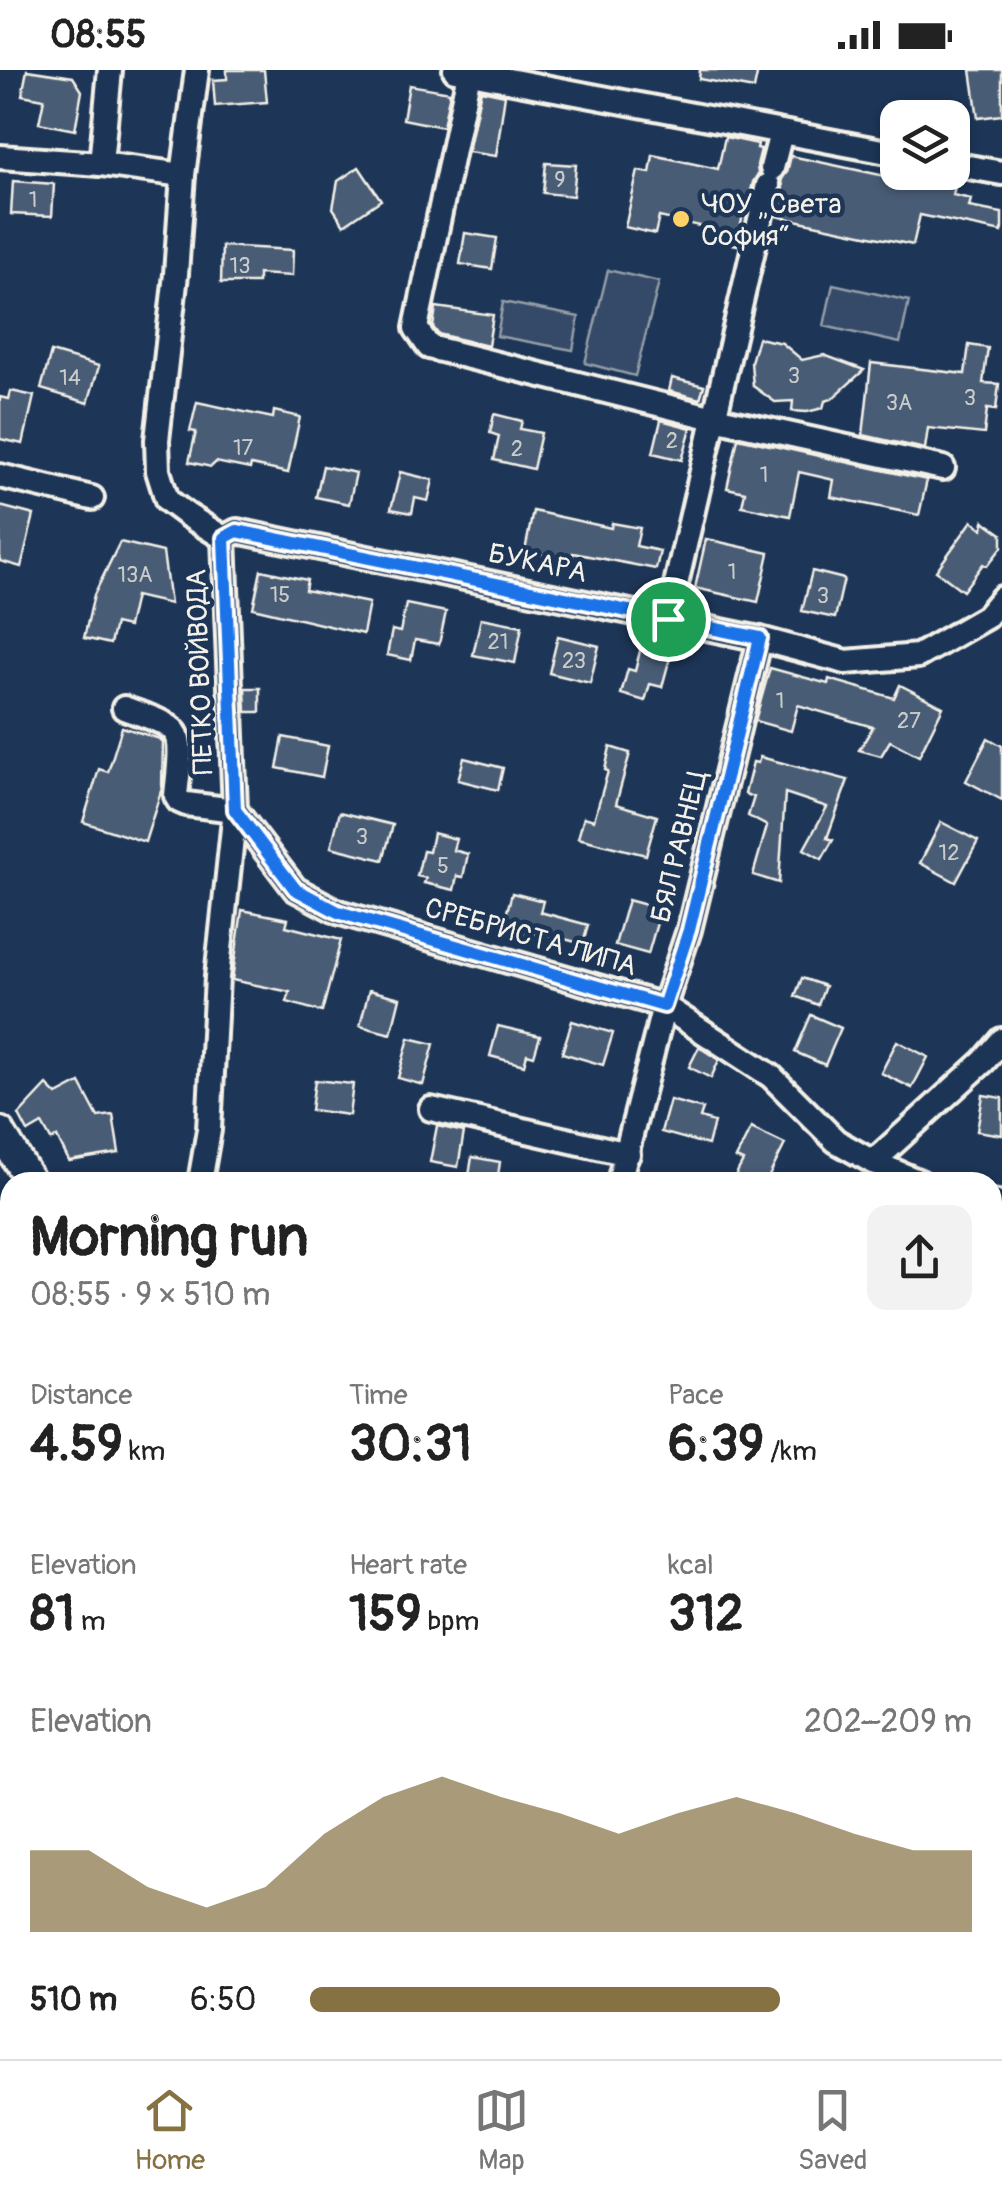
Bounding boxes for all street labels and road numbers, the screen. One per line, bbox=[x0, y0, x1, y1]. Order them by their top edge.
street label: БУКАРА bbox=[485, 536, 590, 591]
street label: ПЕТКО ВОЙВОДА bbox=[179, 568, 222, 775]
street label: БЯЛ РАВНЕЦ bbox=[644, 766, 715, 926]
street label: СРЕБРИСТА ЛИПА bbox=[421, 890, 641, 984]

